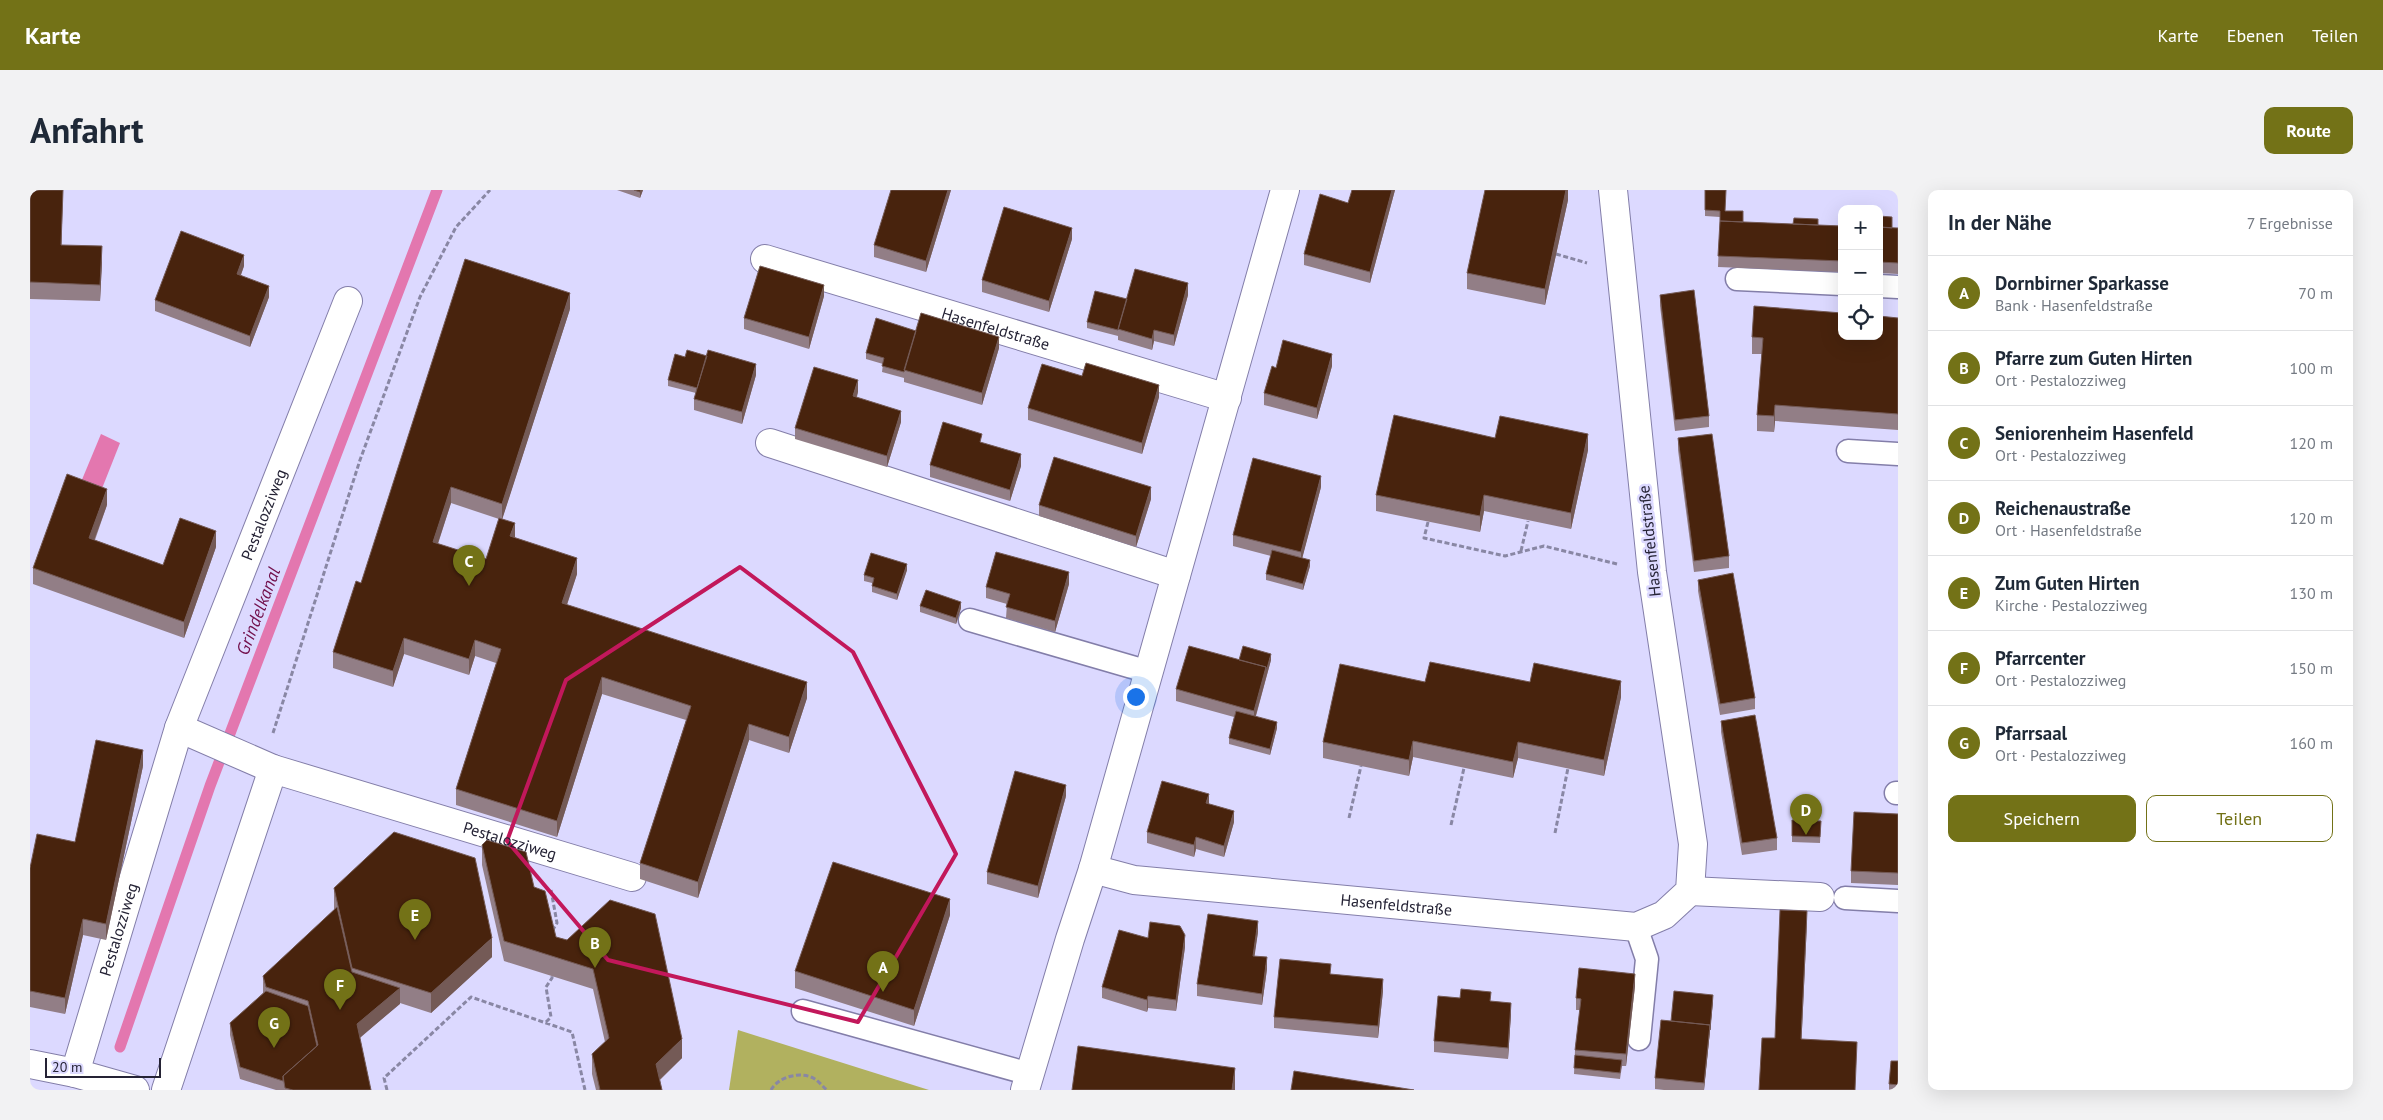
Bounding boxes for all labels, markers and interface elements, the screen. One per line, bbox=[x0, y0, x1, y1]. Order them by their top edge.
text: Karte bbox=[25, 20, 81, 51]
text: Karte bbox=[2158, 24, 2199, 47]
text: Ebenen bbox=[2227, 24, 2284, 47]
text: Teilen bbox=[2312, 24, 2358, 47]
text: Anfahrt bbox=[30, 107, 143, 153]
button: Route bbox=[2264, 107, 2353, 154]
map controls bbox=[1838, 205, 1883, 340]
button: + bbox=[1838, 205, 1883, 250]
text: In der Nähe bbox=[1948, 209, 2052, 236]
text: 7 Ergebnisse bbox=[2247, 213, 2333, 233]
button: − bbox=[1838, 250, 1883, 295]
text: Dornbirner Sparkasse bbox=[1995, 271, 2169, 295]
text: A bbox=[1959, 283, 1969, 303]
text: 70 m bbox=[2298, 283, 2333, 303]
button: locate bbox=[1838, 295, 1883, 340]
text: Bank · Hasenfeldstraße bbox=[1995, 295, 2153, 315]
street label: Hasenfeldstraße bbox=[939, 303, 1052, 354]
text: Pfarre zum Guten Hirten bbox=[1995, 346, 2192, 370]
text: B bbox=[1959, 358, 1969, 378]
text: 100 m bbox=[2290, 358, 2333, 378]
text: Ort · Pestalozziweg bbox=[1995, 370, 2126, 390]
text: Seniorenheim Hasenfeld bbox=[1995, 421, 2194, 445]
text: C bbox=[1960, 433, 1968, 453]
text: 120 m bbox=[2290, 433, 2333, 453]
text: Ort · Pestalozziweg bbox=[1995, 445, 2126, 465]
street label: Pestalozziweg bbox=[236, 466, 291, 563]
street label: Hasenfeldstraße bbox=[1633, 484, 1665, 598]
text: Reichenaustraße bbox=[1995, 496, 2131, 520]
text: D bbox=[1959, 508, 1969, 528]
text: 120 m bbox=[2290, 508, 2333, 528]
text: Ort · Hasenfeldstraße bbox=[1995, 520, 2142, 540]
pin: C bbox=[453, 545, 485, 586]
water label: Grindelkanal bbox=[231, 564, 285, 658]
text: Zum Guten Hirten bbox=[1995, 571, 2140, 595]
text: E bbox=[1960, 583, 1968, 603]
text: 130 m bbox=[2290, 583, 2333, 603]
text: Kirche · Pestalozziweg bbox=[1995, 595, 2148, 615]
text: Pfarrcenter bbox=[1995, 646, 2086, 670]
text: F bbox=[1960, 658, 1968, 678]
text: 150 m bbox=[2290, 658, 2333, 678]
text: Ort · Pestalozziweg bbox=[1995, 670, 2126, 690]
your location bbox=[1123, 684, 1149, 710]
text: Pfarrsaal bbox=[1995, 721, 2067, 745]
text: G bbox=[1959, 733, 1969, 753]
text: 160 m bbox=[2290, 733, 2333, 753]
text: Ort · Pestalozziweg bbox=[1995, 745, 2126, 765]
pin: D bbox=[1790, 794, 1822, 835]
button: Speichern bbox=[1948, 795, 2136, 842]
button: Teilen bbox=[2146, 795, 2333, 842]
street label: Pestalozziweg bbox=[461, 817, 559, 864]
street label: Pestalozziweg bbox=[95, 880, 142, 978]
street label: Hasenfeldstraße bbox=[1340, 889, 1453, 920]
pin: E bbox=[399, 899, 431, 940]
pin: B bbox=[579, 927, 611, 968]
pin: A bbox=[867, 951, 899, 992]
pin: F bbox=[324, 969, 356, 1010]
pin: G bbox=[258, 1007, 290, 1048]
scale bar bbox=[45, 1055, 161, 1078]
text: 20 m bbox=[52, 1058, 82, 1076]

